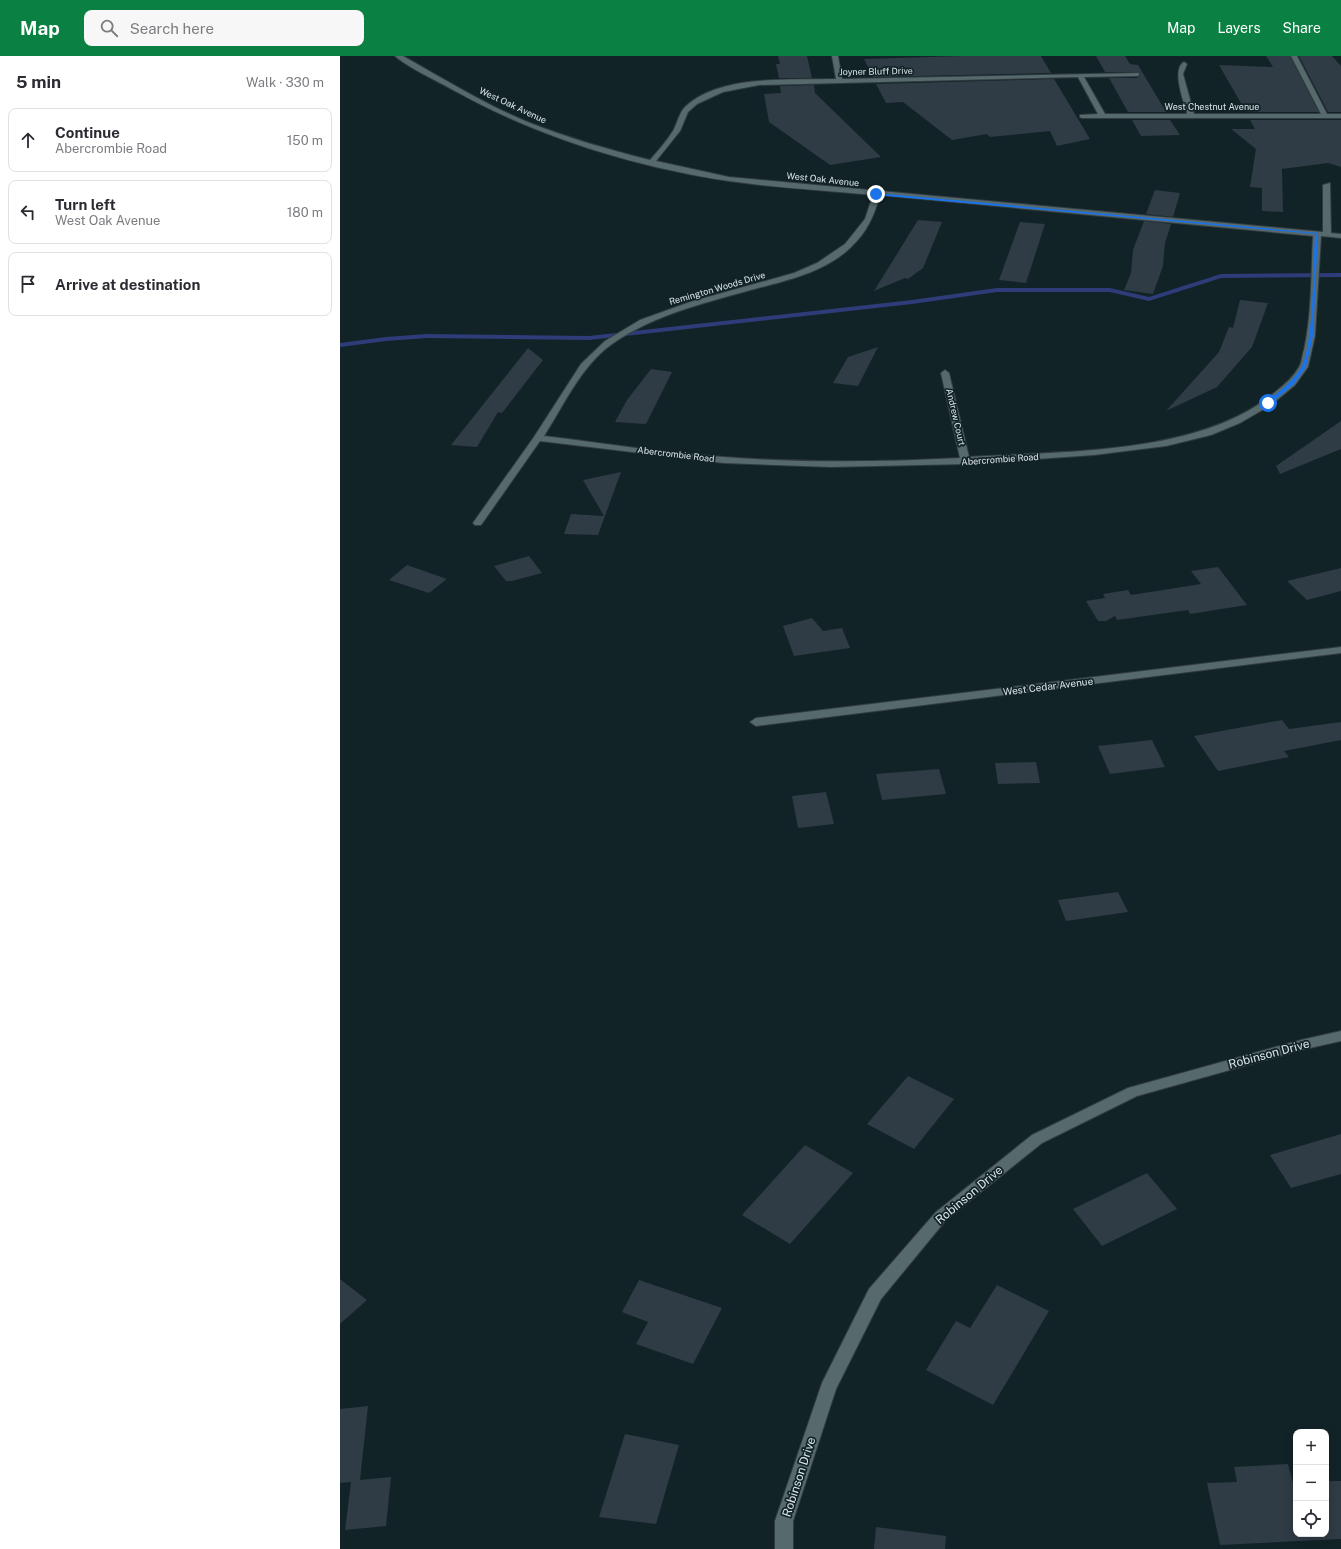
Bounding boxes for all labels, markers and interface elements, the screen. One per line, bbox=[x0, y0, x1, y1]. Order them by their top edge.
search box bbox=[84, 10, 364, 46]
text: Map bbox=[20, 17, 60, 39]
icon: search bbox=[98, 17, 120, 39]
text: Search here bbox=[130, 20, 214, 37]
text: Map bbox=[1167, 20, 1195, 36]
text: Layers bbox=[1217, 20, 1261, 36]
text: Share bbox=[1283, 20, 1321, 36]
street label: Joyner Bluff Drive bbox=[839, 65, 913, 77]
text: 5 min bbox=[16, 72, 61, 92]
text: Walk · 330 m bbox=[246, 75, 324, 90]
street label: West Oak Avenue bbox=[478, 85, 548, 125]
street label: West Chestnut Avenue bbox=[1165, 101, 1259, 112]
text: Continue bbox=[55, 124, 120, 141]
icon: ahead bbox=[17, 129, 39, 151]
text: 150 m bbox=[287, 133, 323, 148]
text: Abercrombie Road bbox=[55, 141, 167, 156]
street label: West Oak Avenue bbox=[786, 170, 860, 188]
route end bbox=[867, 185, 885, 203]
text: Turn left bbox=[55, 196, 116, 213]
icon: left bbox=[17, 201, 39, 223]
text: 180 m bbox=[287, 205, 323, 220]
text: West Oak Avenue bbox=[55, 213, 160, 228]
street label: Remington Woods Drive bbox=[668, 269, 766, 307]
icon: arrive bbox=[17, 273, 39, 295]
text: Arrive at destination bbox=[55, 276, 200, 293]
street label: Andrew Court bbox=[944, 387, 968, 447]
route start bbox=[1259, 394, 1277, 412]
street label: Abercrombie Road bbox=[637, 444, 715, 464]
street label: Abercrombie Road bbox=[961, 451, 1039, 467]
street label: West Cedar Avenue bbox=[1002, 674, 1094, 697]
street label: Robinson Drive bbox=[1227, 1036, 1311, 1072]
street label: Robinson Drive bbox=[933, 1163, 1006, 1227]
map controls bbox=[1293, 1429, 1329, 1537]
button: + bbox=[1293, 1429, 1329, 1465]
street label: Robinson Drive bbox=[779, 1435, 819, 1519]
button: − bbox=[1293, 1465, 1329, 1501]
button: locate bbox=[1293, 1501, 1329, 1537]

